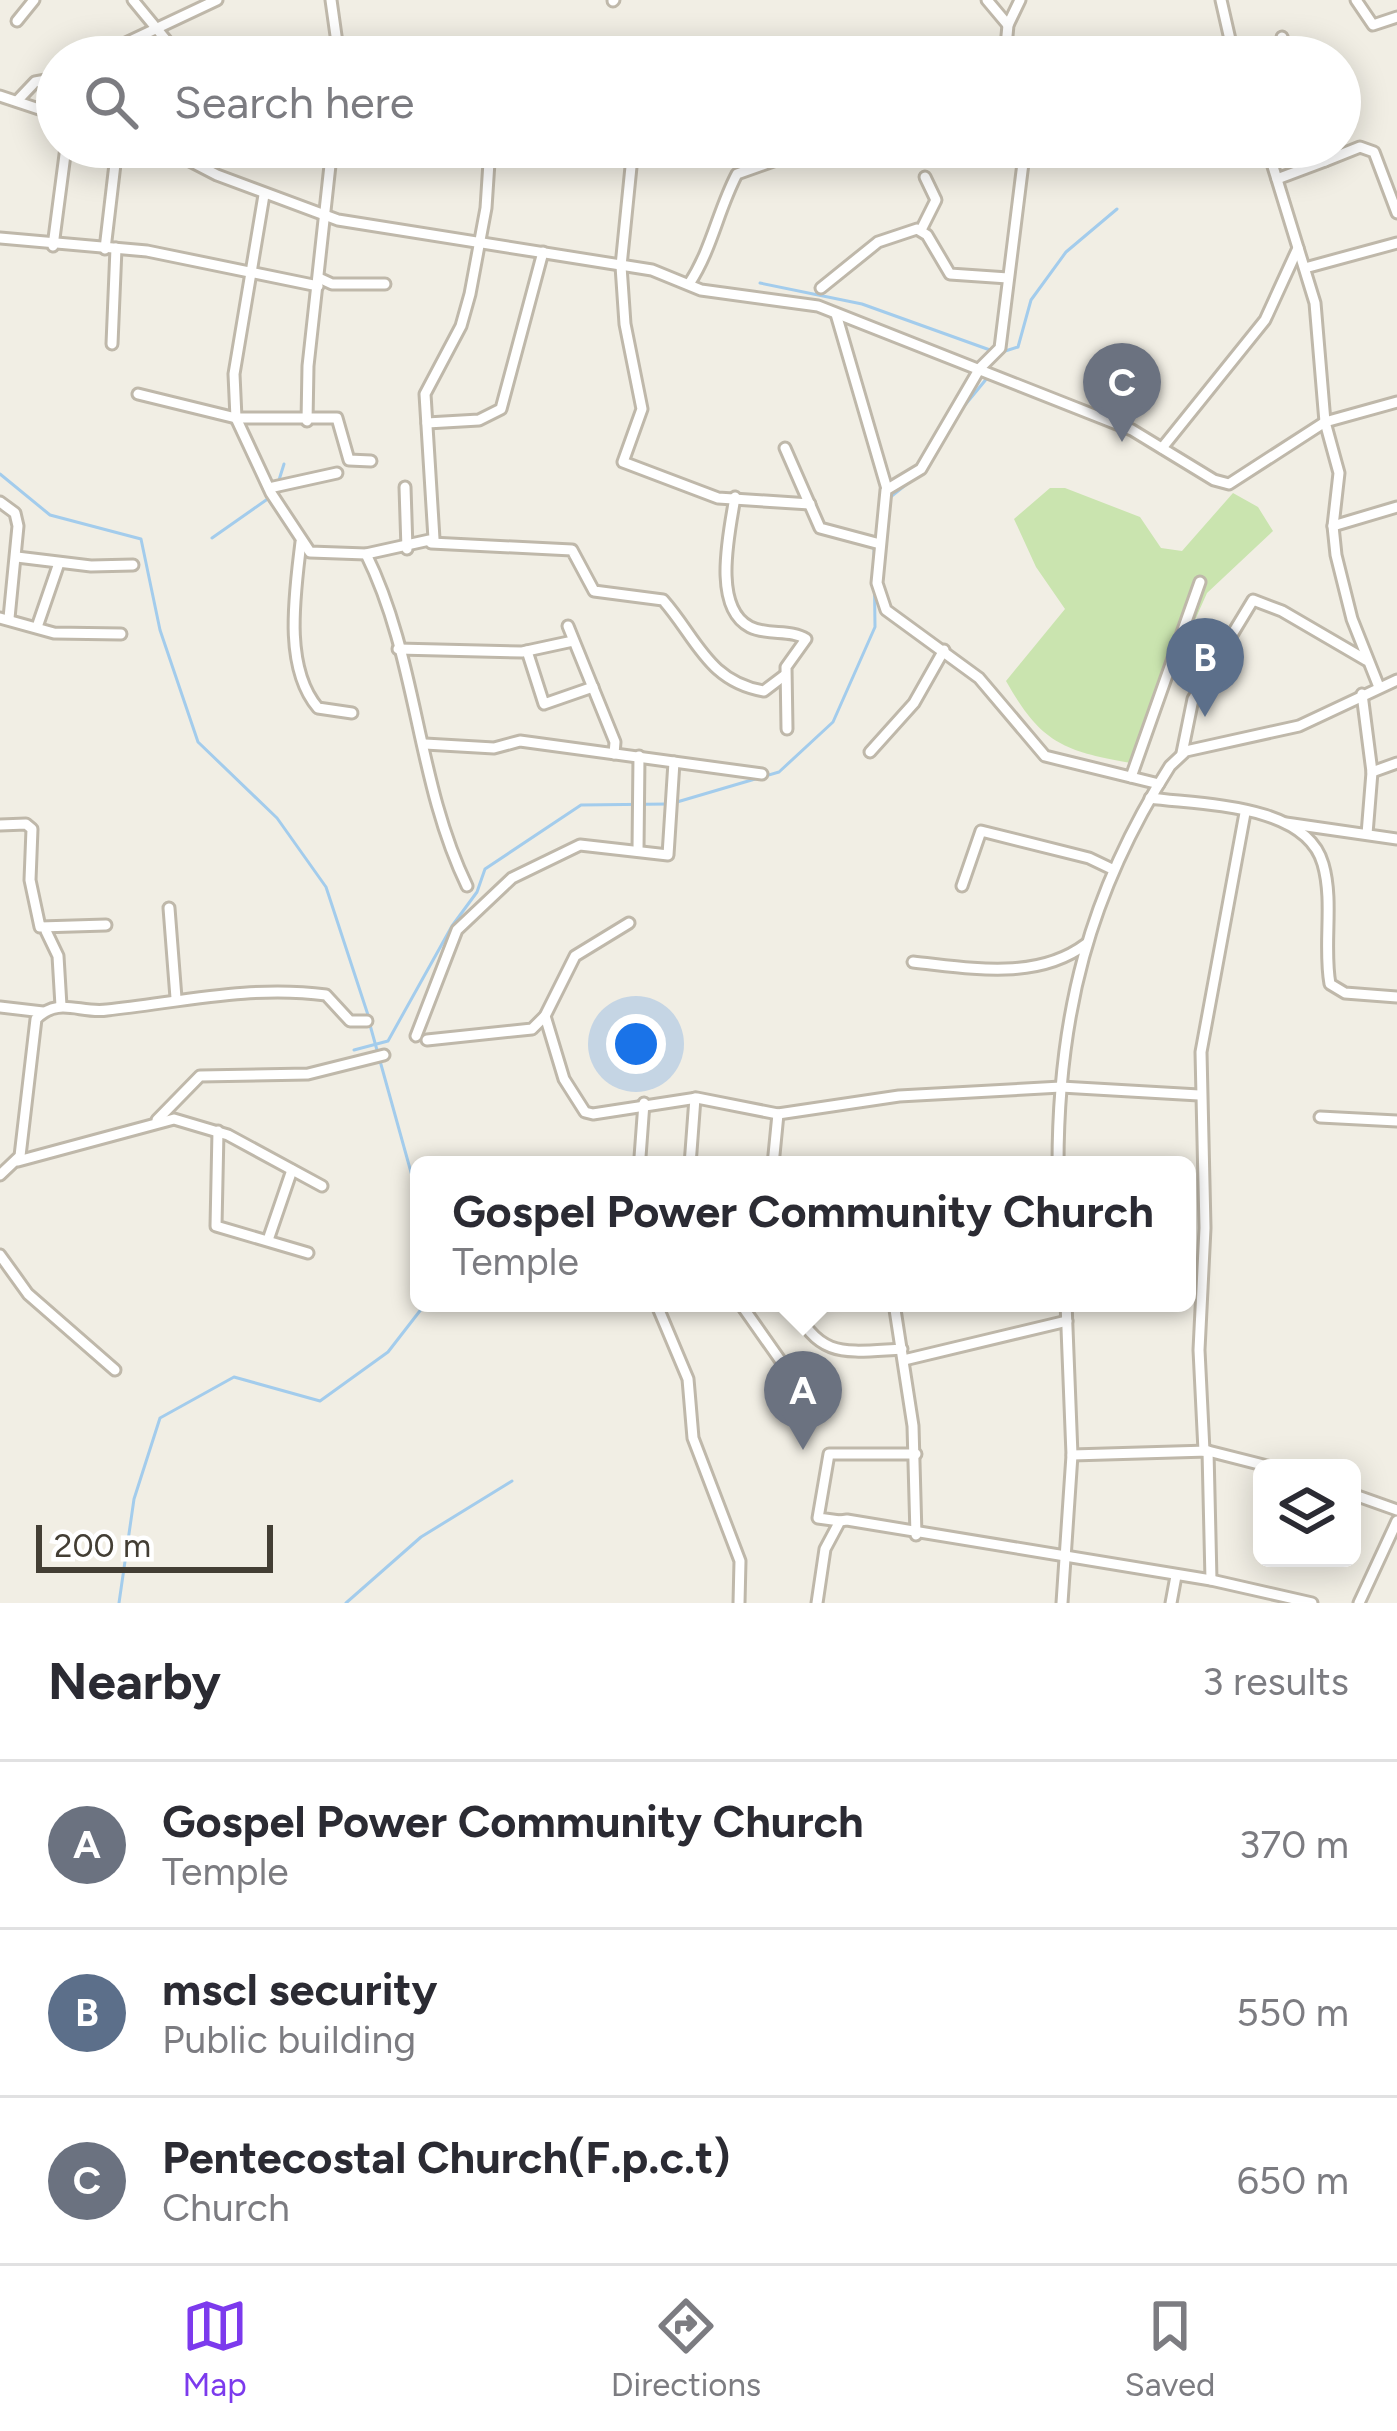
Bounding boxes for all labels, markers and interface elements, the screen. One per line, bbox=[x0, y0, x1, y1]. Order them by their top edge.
search box bbox=[36, 36, 1361, 168]
icon: search bbox=[78, 69, 144, 135]
text: Search here bbox=[174, 75, 414, 129]
pin: C bbox=[1083, 343, 1161, 442]
pin: B bbox=[1166, 618, 1244, 717]
your location bbox=[606, 1014, 666, 1074]
popup bbox=[410, 1156, 1196, 1312]
text: Gospel Power Community Church bbox=[452, 1184, 1154, 1238]
text: Temple bbox=[452, 1238, 579, 1285]
pin: A bbox=[764, 1351, 842, 1450]
map controls bbox=[1253, 1459, 1361, 1567]
button: layers bbox=[1253, 1459, 1361, 1567]
scale bar bbox=[36, 1519, 273, 1572]
text: 200 m bbox=[54, 1526, 151, 1565]
text: Nearby bbox=[48, 1651, 221, 1712]
text: 3 results bbox=[1202, 1658, 1349, 1705]
text: Gospel Power Community Church bbox=[162, 1794, 864, 1848]
text: A bbox=[73, 1821, 101, 1868]
text: 370 m bbox=[1239, 1821, 1349, 1868]
text: Temple bbox=[162, 1848, 289, 1895]
text: mscl security bbox=[162, 1962, 437, 2016]
text: B bbox=[75, 1989, 99, 2036]
text: 550 m bbox=[1236, 1989, 1349, 2036]
text: Public building bbox=[162, 2016, 416, 2063]
text: Pentecostal Church(F.p.c.t) bbox=[162, 2130, 731, 2184]
text: C bbox=[73, 2157, 101, 2204]
text: 650 m bbox=[1237, 2157, 1349, 2204]
text: Church bbox=[162, 2184, 290, 2231]
tab: Map bbox=[182, 2293, 248, 2404]
tab: Directions bbox=[611, 2293, 761, 2404]
tab: Saved bbox=[1124, 2293, 1215, 2404]

